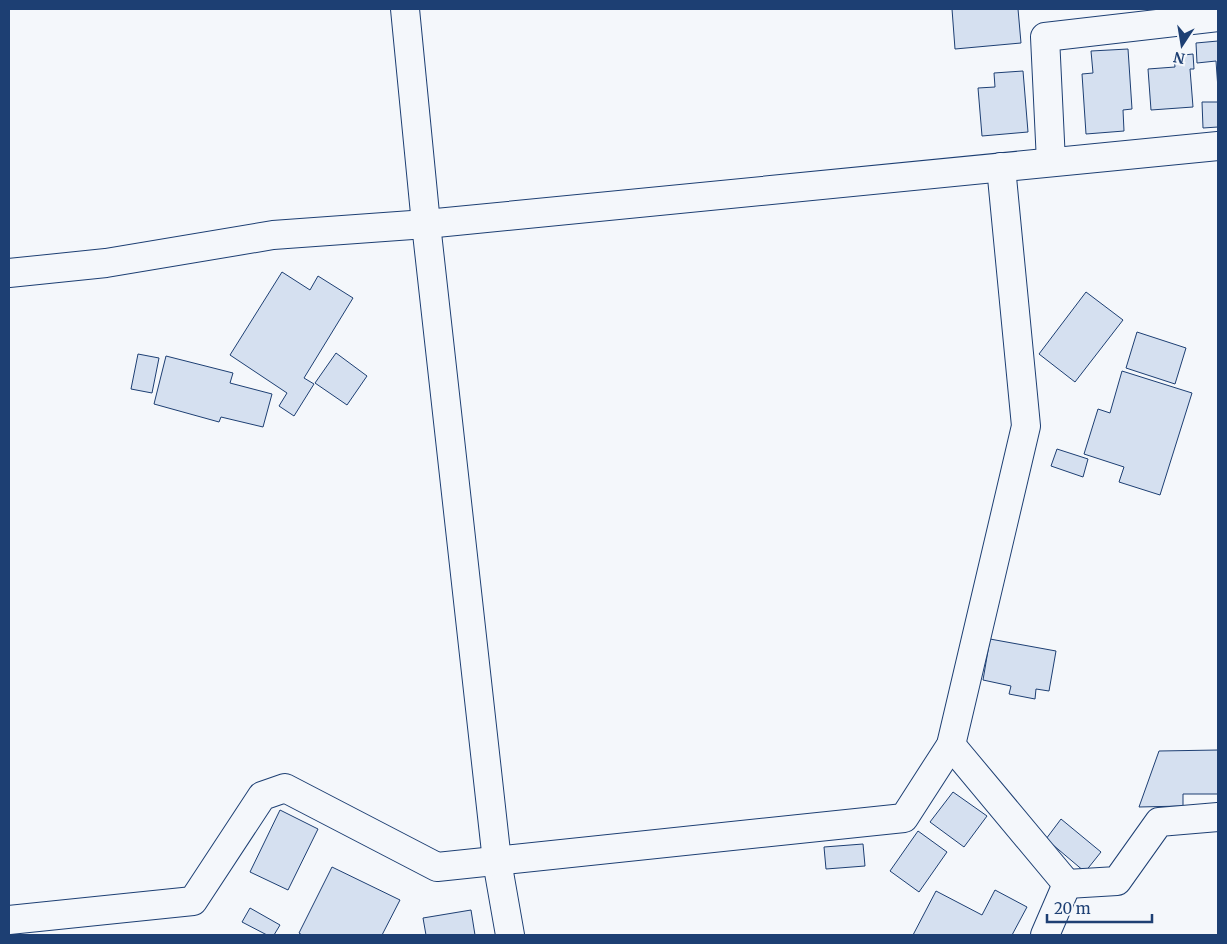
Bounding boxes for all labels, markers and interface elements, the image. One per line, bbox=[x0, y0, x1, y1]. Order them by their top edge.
north arrow bbox=[1157, 20, 1207, 70]
text: N bbox=[1172, 48, 1187, 68]
scale bar bbox=[1047, 892, 1152, 924]
text: 20 m bbox=[1054, 899, 1091, 918]

